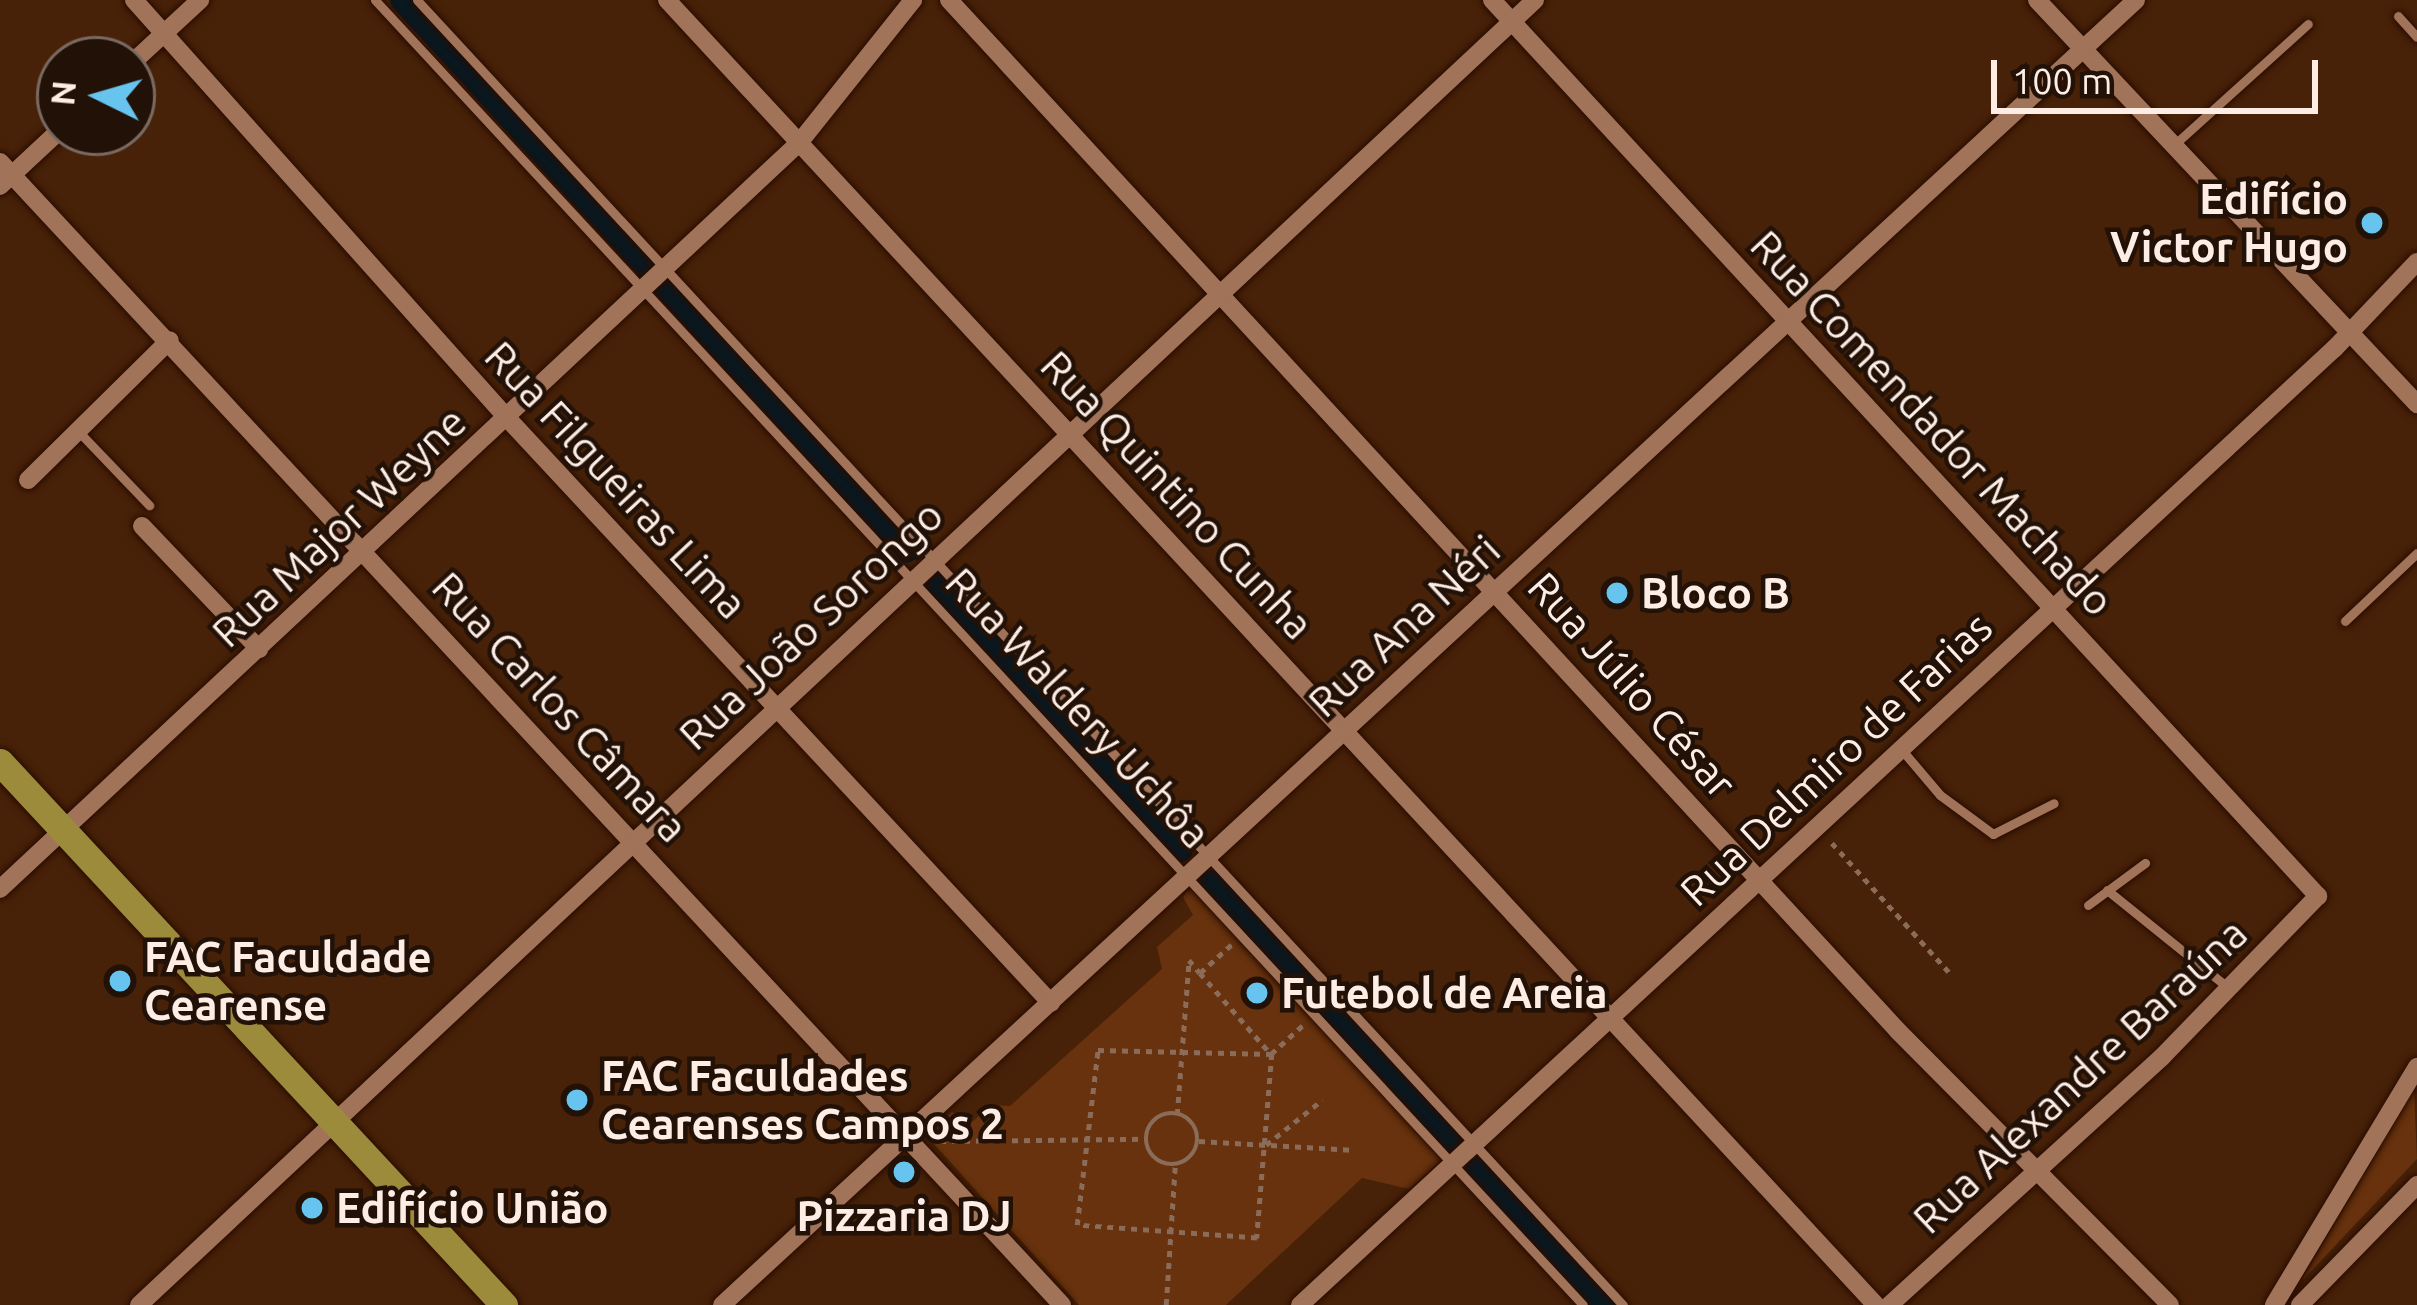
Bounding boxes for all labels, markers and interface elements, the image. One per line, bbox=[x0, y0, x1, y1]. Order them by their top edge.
north arrow bbox=[36, 36, 156, 156]
scale bar bbox=[1997, 36, 2324, 110]
text: 100 m bbox=[2012, 60, 2112, 101]
text: N bbox=[43, 79, 82, 107]
place label: Edifício Victor Hugo bbox=[2110, 174, 2348, 272]
marker: Edifício Victor Hugo bbox=[2359, 210, 2385, 236]
street label: Rua Comendador Machado bbox=[1740, 220, 2124, 626]
street label: Rua Filgueiras Lima bbox=[475, 331, 757, 629]
street label: Rua Quintino Cunha bbox=[1030, 340, 1324, 650]
street label: Rua Major Weyne bbox=[202, 397, 476, 657]
street label: Rua João Sorongo bbox=[669, 490, 953, 760]
street label: Rua Ana Néri bbox=[1298, 525, 1510, 727]
street label: Rua Waldery Uchôa bbox=[935, 557, 1221, 859]
street label: Rua Carlos Câmara bbox=[422, 562, 698, 852]
street label: Rua Júlio César bbox=[1518, 562, 1746, 808]
place label: Bloco B bbox=[1641, 568, 1790, 618]
marker: Bloco B bbox=[1604, 580, 1630, 606]
street label: Rua Delmiro de Farias bbox=[1670, 602, 2002, 916]
street label: Rua Alexandre Baraúna bbox=[1903, 908, 2257, 1244]
place label: FAC Faculdade Cearense bbox=[144, 932, 432, 1030]
marker: FAC Faculdade Cearense bbox=[107, 968, 133, 994]
place label: Futebol de Areia bbox=[1281, 968, 1608, 1018]
marker: Futebol de Areia bbox=[1244, 980, 1270, 1006]
place label: FAC Faculdades Cearenses Campos 2 bbox=[601, 1051, 1004, 1150]
marker: FAC Faculdades Cearenses Campos 2 bbox=[564, 1087, 590, 1113]
marker: Pizzaria DJ bbox=[891, 1159, 917, 1185]
place label: Edifício União bbox=[336, 1183, 608, 1233]
place label: Pizzaria DJ bbox=[796, 1191, 1012, 1241]
marker: Edifício União bbox=[299, 1195, 325, 1221]

